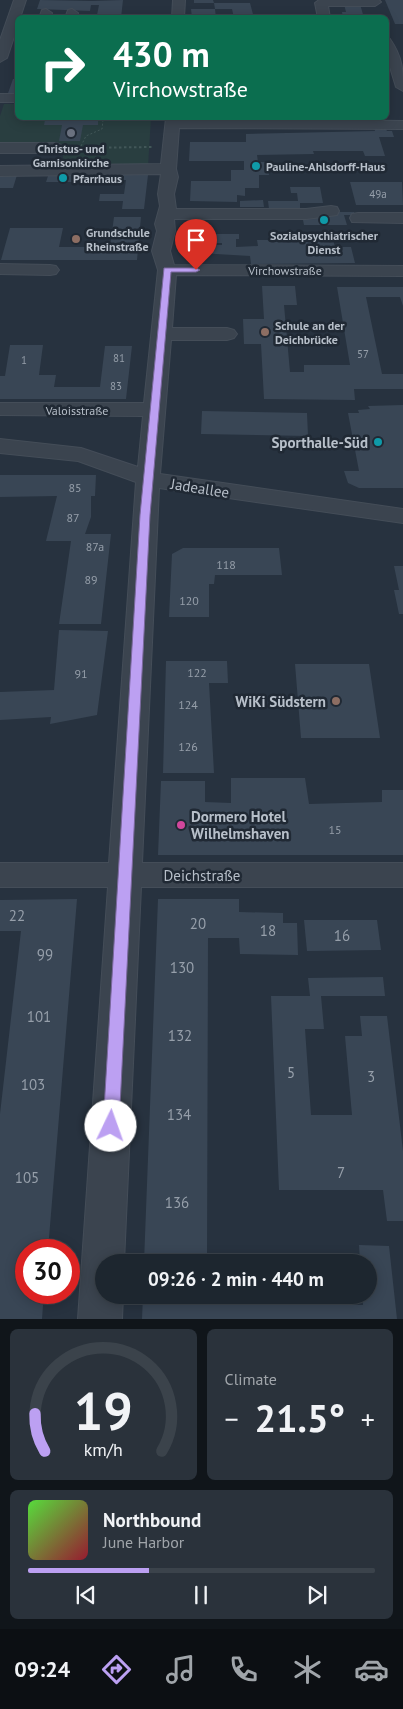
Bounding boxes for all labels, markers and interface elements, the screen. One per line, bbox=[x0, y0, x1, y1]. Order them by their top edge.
text: 430 m bbox=[113, 31, 210, 77]
icon: right bbox=[30, 35, 95, 100]
text: Virchowstraße bbox=[113, 75, 248, 103]
marker: Christus- und Garnisonkirche bbox=[65, 127, 77, 139]
place label: Christus- und Garnisonkirche bbox=[33, 141, 109, 170]
place label: Pauline-Ahlsdorff-Haus bbox=[266, 159, 385, 174]
marker: Pauline-Ahlsdorff-Haus bbox=[250, 160, 262, 172]
place label: Pfarrhaus bbox=[73, 171, 122, 186]
marker: Pfarrhaus bbox=[57, 172, 69, 184]
house number: 49a bbox=[369, 187, 387, 201]
marker: Sozialpsychiatrischer Dienst bbox=[318, 214, 330, 226]
pin bbox=[175, 219, 217, 270]
place label: Grundschule Rheinstraße bbox=[86, 225, 150, 254]
icon: arrive bbox=[182, 226, 210, 254]
place label: Sozialpsychiatrischer Dienst bbox=[270, 228, 379, 257]
marker: Grundschule Rheinstraße bbox=[70, 233, 82, 245]
street label: Virchowstraße bbox=[247, 263, 322, 278]
place label: Schule an der Deichbrücke bbox=[275, 318, 345, 347]
marker: Schule an der Deichbrücke bbox=[259, 326, 271, 338]
house number: 57 bbox=[357, 347, 369, 361]
house number: 81 bbox=[113, 351, 125, 365]
house number: 1 bbox=[21, 353, 27, 367]
house number: 83 bbox=[110, 379, 122, 393]
street label: Valoisstraße bbox=[45, 403, 108, 418]
place label: Sporthalle-Süd bbox=[271, 433, 368, 452]
marker: Sporthalle-Süd bbox=[372, 436, 384, 448]
street label: Jadeallee bbox=[168, 474, 231, 502]
house number: 85 bbox=[68, 480, 82, 495]
house number: 87 bbox=[66, 510, 80, 525]
house number: 87a bbox=[86, 539, 104, 554]
house number: 118 bbox=[216, 557, 236, 572]
house number: 89 bbox=[84, 572, 98, 587]
house number: 120 bbox=[179, 593, 199, 608]
house number: 122 bbox=[187, 665, 207, 680]
house number: 91 bbox=[74, 666, 88, 681]
place label: WiKi Südstern bbox=[235, 692, 326, 711]
marker: WiKi Südstern bbox=[330, 695, 342, 707]
house number: 124 bbox=[178, 697, 198, 712]
house number: 126 bbox=[178, 739, 198, 754]
place label: Dormero Hotel Wilhelmshaven bbox=[191, 807, 289, 843]
marker: Dormero Hotel Wilhelmshaven bbox=[175, 819, 187, 831]
house number: 15 bbox=[328, 822, 342, 837]
street label: Deichstraße bbox=[164, 866, 240, 885]
house number: 22 bbox=[9, 906, 25, 925]
house number: 20 bbox=[190, 914, 206, 933]
house number: 18 bbox=[260, 921, 276, 940]
house number: 16 bbox=[334, 926, 350, 945]
house number: 99 bbox=[37, 945, 53, 964]
house number: 130 bbox=[170, 958, 194, 977]
house number: 101 bbox=[27, 1007, 51, 1026]
house number: 132 bbox=[168, 1026, 192, 1045]
house number: 5 bbox=[287, 1063, 295, 1082]
house number: 3 bbox=[367, 1067, 375, 1086]
house number: 103 bbox=[21, 1075, 45, 1094]
position arrow bbox=[84, 1099, 136, 1151]
house number: 134 bbox=[167, 1105, 191, 1124]
house number: 7 bbox=[337, 1163, 345, 1182]
house number: 105 bbox=[15, 1168, 39, 1187]
house number: 136 bbox=[165, 1193, 189, 1212]
speed limit sign: 30 bbox=[15, 1239, 80, 1304]
text: 09:26 · 2 min · 440 m bbox=[148, 1267, 324, 1291]
text: Climate bbox=[225, 1369, 277, 1389]
text: 19 bbox=[74, 1377, 133, 1444]
text: 21.5° bbox=[254, 1393, 345, 1442]
text: − bbox=[225, 1400, 239, 1437]
text: + bbox=[361, 1400, 375, 1437]
text: km/h bbox=[84, 1438, 123, 1461]
text: Northbound bbox=[103, 1508, 201, 1532]
text: June Harbor bbox=[103, 1532, 184, 1552]
icon: previous bbox=[72, 1581, 100, 1609]
icon: pause bbox=[187, 1581, 215, 1609]
icon: next bbox=[303, 1581, 331, 1609]
icon: directions bbox=[99, 1652, 134, 1687]
icon: music bbox=[163, 1652, 198, 1687]
icon: phone bbox=[226, 1652, 261, 1687]
icon: climate bbox=[290, 1652, 325, 1687]
icon: car bbox=[354, 1652, 389, 1687]
text: 09:24 bbox=[14, 1655, 70, 1683]

